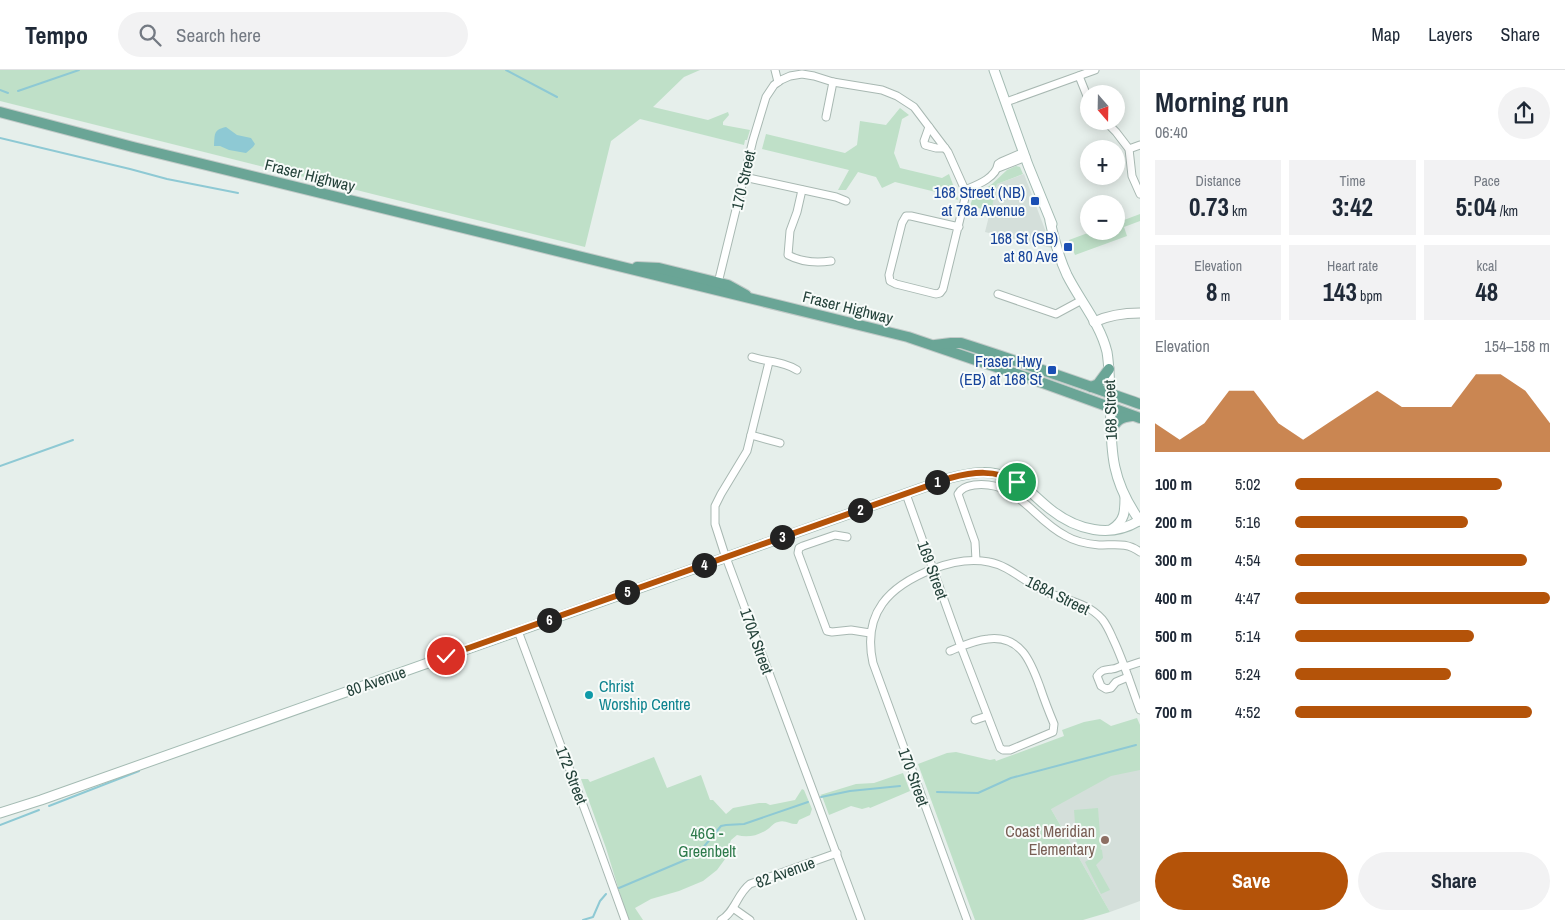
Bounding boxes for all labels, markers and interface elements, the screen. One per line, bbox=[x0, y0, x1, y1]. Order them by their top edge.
search box bbox=[118, 12, 468, 57]
text: Tempo bbox=[25, 19, 88, 51]
icon: search bbox=[136, 21, 164, 49]
text: Search here bbox=[176, 22, 261, 48]
text: Map bbox=[1372, 22, 1400, 47]
text: Layers bbox=[1428, 22, 1473, 47]
text: Share bbox=[1501, 22, 1540, 47]
text: Morning run bbox=[1155, 83, 1289, 121]
north arrow bbox=[1080, 85, 1125, 130]
map controls bbox=[1080, 85, 1125, 240]
button: share bbox=[1498, 87, 1550, 139]
text: 06:40 bbox=[1155, 121, 1188, 143]
button: + bbox=[1080, 140, 1125, 185]
street label: 170 Street bbox=[725, 148, 761, 212]
street label: Fraser Highway bbox=[262, 153, 358, 197]
text: Distance bbox=[1196, 172, 1241, 190]
text: Time bbox=[1340, 172, 1365, 190]
text: Pace bbox=[1474, 172, 1500, 190]
place label: 168 Street (NB) at 78a Avenue bbox=[934, 181, 1025, 221]
text: 0.73 bbox=[1189, 190, 1229, 224]
text: 3:42 bbox=[1332, 190, 1373, 224]
text: 5:04 bbox=[1455, 190, 1497, 224]
marker: 168 Street (NB) at 78a Avenue bbox=[1029, 195, 1041, 207]
button: − bbox=[1080, 195, 1125, 240]
text: km bbox=[1229, 202, 1247, 220]
text: /km bbox=[1497, 202, 1518, 220]
place label: 168 St (SB) at 80 Ave bbox=[990, 227, 1058, 267]
marker: 168 St (SB) at 80 Ave bbox=[1062, 241, 1074, 253]
text: Elevation bbox=[1194, 257, 1242, 275]
text: Heart rate bbox=[1327, 257, 1378, 275]
text: kcal bbox=[1477, 257, 1497, 275]
text: 8 bbox=[1206, 275, 1217, 309]
text: 143 bbox=[1323, 275, 1357, 309]
text: 48 bbox=[1475, 275, 1498, 309]
street label: Fraser Highway bbox=[800, 285, 896, 329]
text: m bbox=[1217, 287, 1230, 305]
text: bpm bbox=[1357, 287, 1382, 305]
text: Elevation bbox=[1155, 335, 1210, 357]
text: 154–158 m bbox=[1484, 335, 1550, 357]
place label: Fraser Hwy (EB) at 168 St bbox=[960, 350, 1042, 390]
marker: Fraser Hwy (EB) at 168 St bbox=[1046, 364, 1058, 376]
street label: 168 Street bbox=[1098, 379, 1122, 441]
pin bbox=[996, 461, 1038, 503]
icon: arrive bbox=[1003, 468, 1031, 496]
pin: 1 bbox=[924, 470, 950, 494]
text: 1 bbox=[934, 473, 941, 491]
text: 100 m bbox=[1155, 473, 1192, 495]
text: 5:02 bbox=[1235, 473, 1261, 495]
pin: 2 bbox=[848, 498, 872, 522]
text: 2 bbox=[857, 501, 864, 519]
text: 200 m bbox=[1155, 511, 1192, 533]
text: 5:16 bbox=[1235, 511, 1261, 533]
pin: 3 bbox=[770, 524, 794, 550]
text: 3 bbox=[779, 528, 786, 546]
street label: 169 Street bbox=[912, 538, 954, 603]
text: 300 m bbox=[1155, 549, 1192, 571]
text: 4:54 bbox=[1235, 549, 1261, 571]
pin: 4 bbox=[692, 552, 716, 578]
text: 4 bbox=[701, 556, 708, 574]
street label: 168A Street bbox=[1022, 570, 1094, 620]
pin: 5 bbox=[614, 580, 640, 604]
text: 5 bbox=[624, 583, 631, 601]
text: 400 m bbox=[1155, 587, 1192, 609]
text: 4:47 bbox=[1235, 587, 1261, 609]
street label: 170A Street bbox=[735, 605, 779, 677]
pin: 6 bbox=[536, 608, 562, 632]
text: 6 bbox=[546, 611, 553, 629]
text: 500 m bbox=[1155, 625, 1192, 647]
text: 5:14 bbox=[1235, 625, 1261, 647]
pin bbox=[425, 635, 467, 677]
icon: check bbox=[432, 642, 460, 670]
street label: 80 Avenue bbox=[343, 661, 409, 701]
text: 600 m bbox=[1155, 663, 1192, 685]
text: 5:24 bbox=[1235, 663, 1261, 685]
place label: Christ Worship Centre bbox=[599, 675, 691, 715]
marker: Christ Worship Centre bbox=[583, 689, 595, 701]
text: 700 m bbox=[1155, 701, 1192, 723]
text: 4:52 bbox=[1235, 701, 1261, 723]
street label: 172 Street bbox=[551, 743, 593, 808]
street label: 170 Street bbox=[893, 745, 935, 810]
place label: Coast Meridian Elementary bbox=[1005, 820, 1095, 860]
park label: 46G - Greenbelt bbox=[678, 822, 736, 862]
marker: Coast Meridian Elementary bbox=[1099, 834, 1111, 846]
street label: 82 Avenue bbox=[752, 851, 818, 893]
button: Save bbox=[1155, 852, 1348, 910]
button: Share bbox=[1358, 852, 1550, 910]

